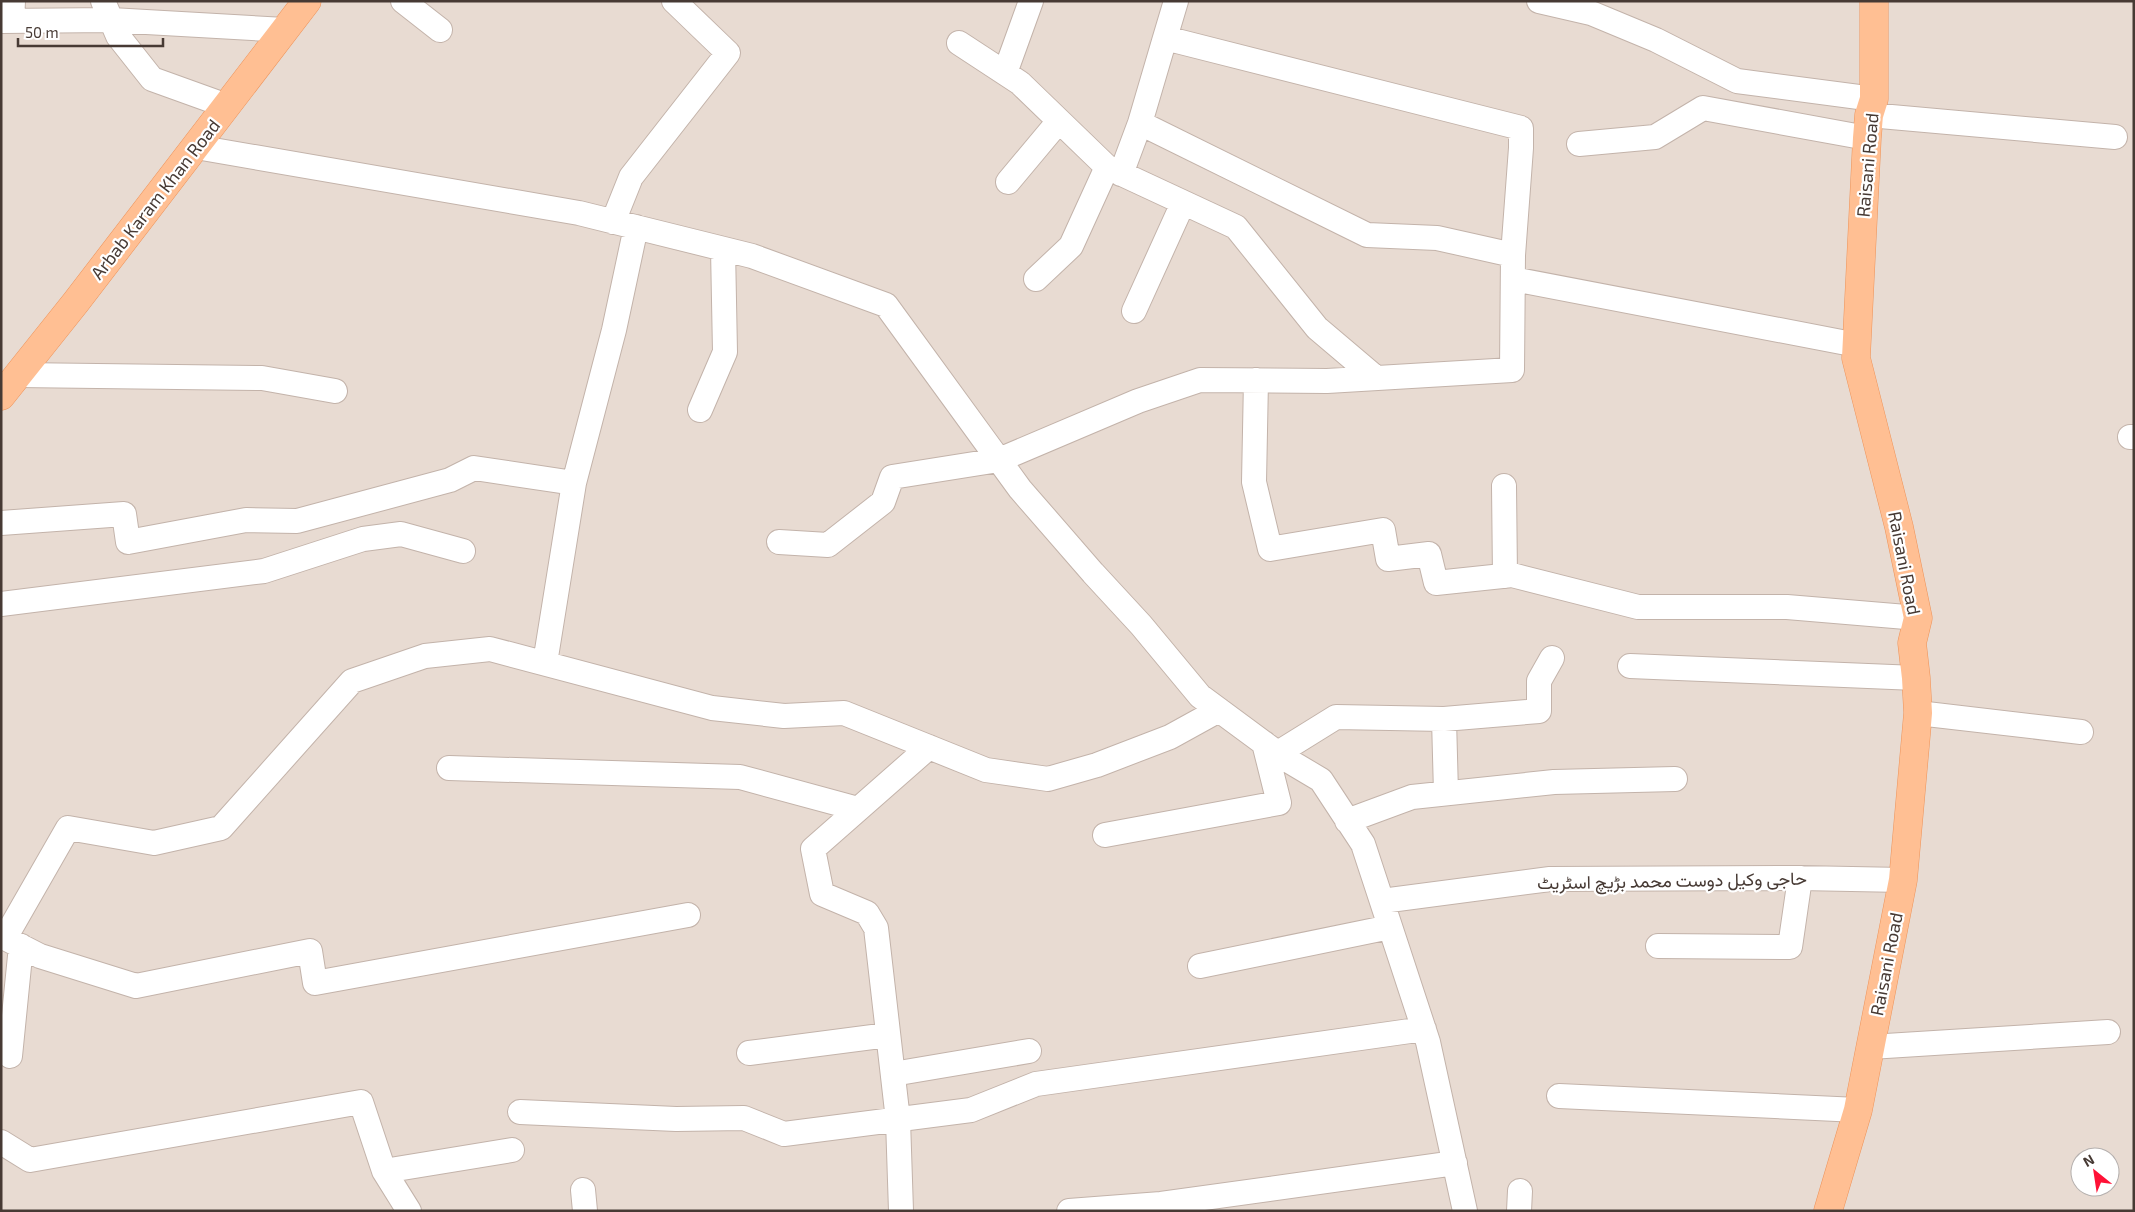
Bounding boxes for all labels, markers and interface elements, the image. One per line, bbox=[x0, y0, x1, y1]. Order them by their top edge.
scale bar bbox=[18, 15, 162, 47]
text: 50 m bbox=[25, 23, 59, 41]
street label: Raisani Road bbox=[1851, 112, 1883, 218]
street label: Arbab Karam Khan Road bbox=[86, 115, 224, 283]
street label: Raisani Road bbox=[1884, 509, 1926, 617]
street label: حاجی وکیل دوست محمد بڑیچ اسٹریٹ bbox=[1537, 867, 1807, 895]
street label: Raisani Road bbox=[1865, 910, 1907, 1018]
north arrow bbox=[2070, 1147, 2120, 1197]
text: N bbox=[2080, 1150, 2097, 1170]

